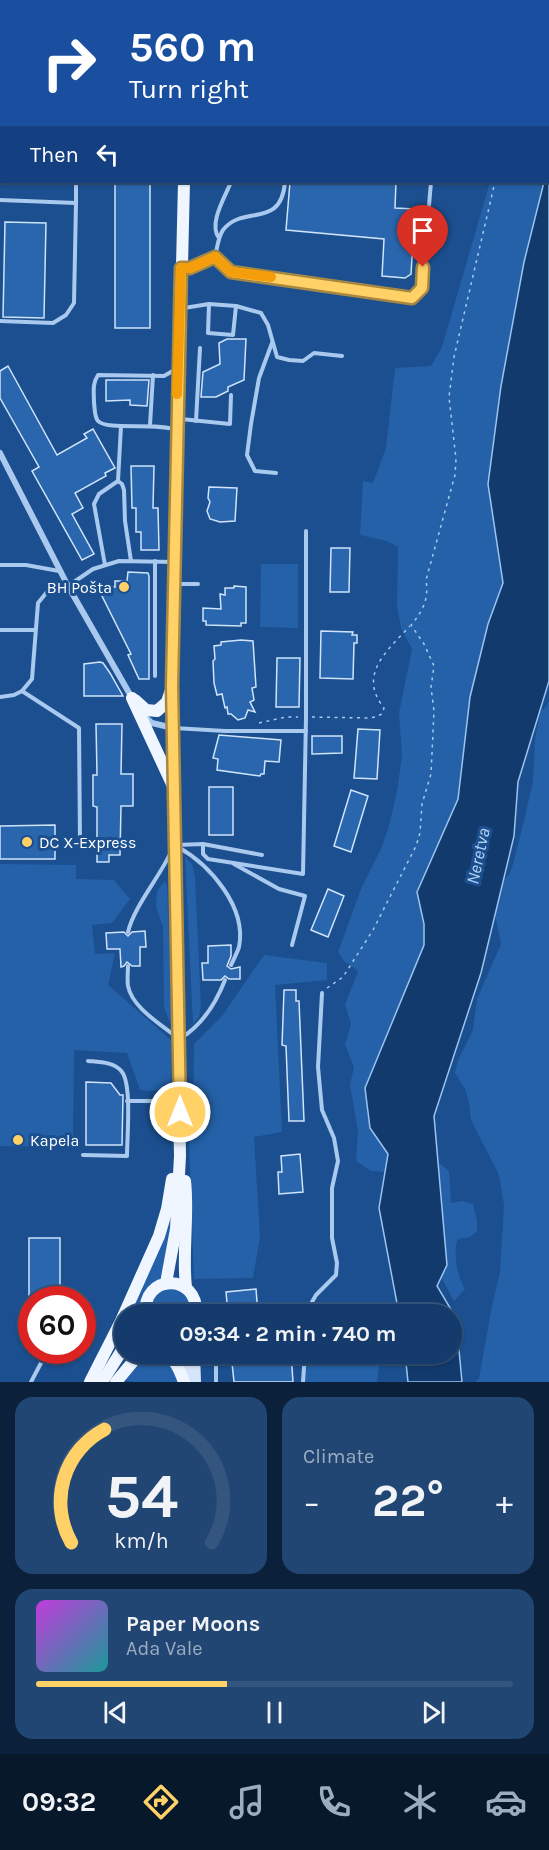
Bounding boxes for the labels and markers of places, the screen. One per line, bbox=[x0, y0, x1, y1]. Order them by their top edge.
pin bbox=[397, 205, 448, 267]
place label: BH Pošta bbox=[47, 578, 112, 597]
marker: BH Pošta bbox=[117, 580, 131, 594]
place label: DC X-Express bbox=[39, 833, 136, 852]
marker: DC X-Express bbox=[20, 835, 34, 849]
place label: Kapela bbox=[30, 1131, 79, 1150]
marker: Kapela bbox=[11, 1133, 25, 1147]

